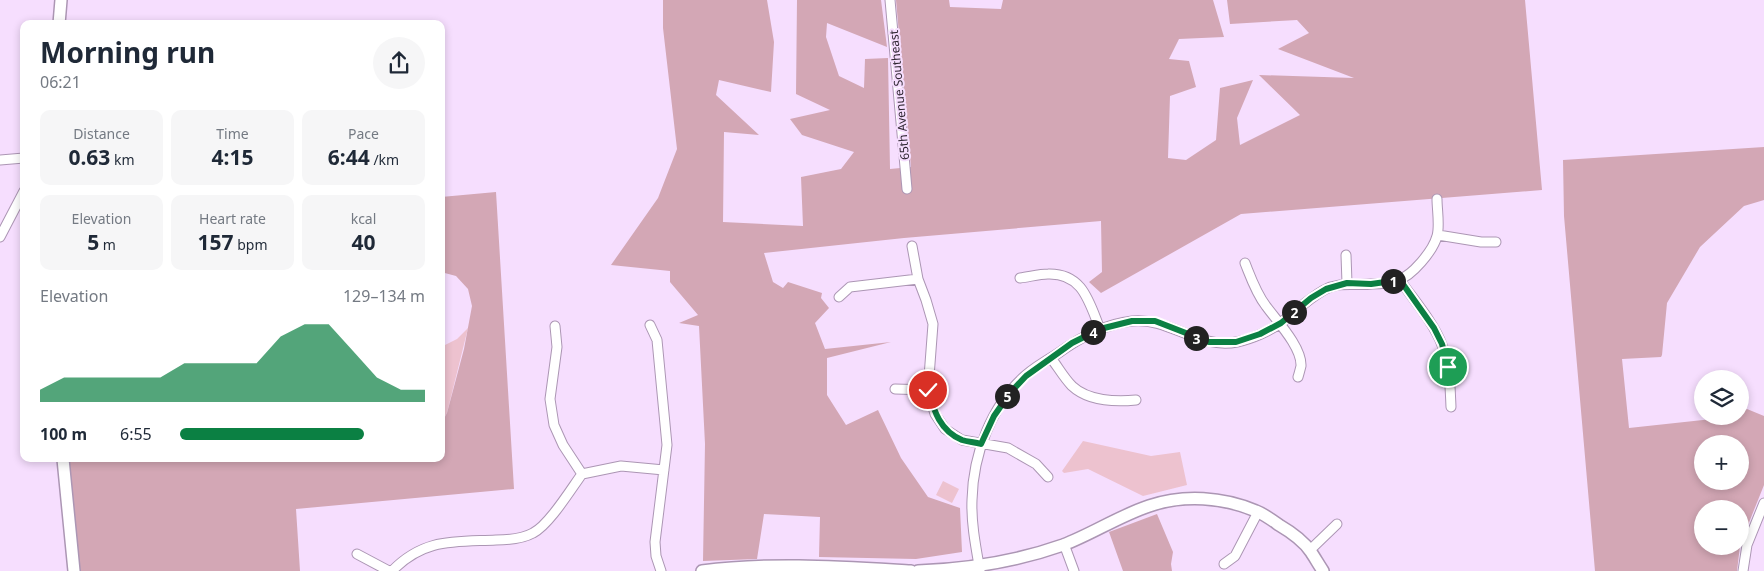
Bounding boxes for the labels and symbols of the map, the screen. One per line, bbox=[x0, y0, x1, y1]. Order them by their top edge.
street label: 65th Avenue Southeast bbox=[885, 29, 913, 161]
pin: 1 bbox=[1380, 268, 1406, 294]
pin: 2 bbox=[1282, 300, 1306, 324]
pin: 4 bbox=[1080, 320, 1106, 344]
pin: 3 bbox=[1184, 326, 1208, 350]
pin bbox=[1427, 346, 1469, 388]
pin bbox=[907, 369, 949, 411]
pin: 5 bbox=[994, 384, 1020, 408]

